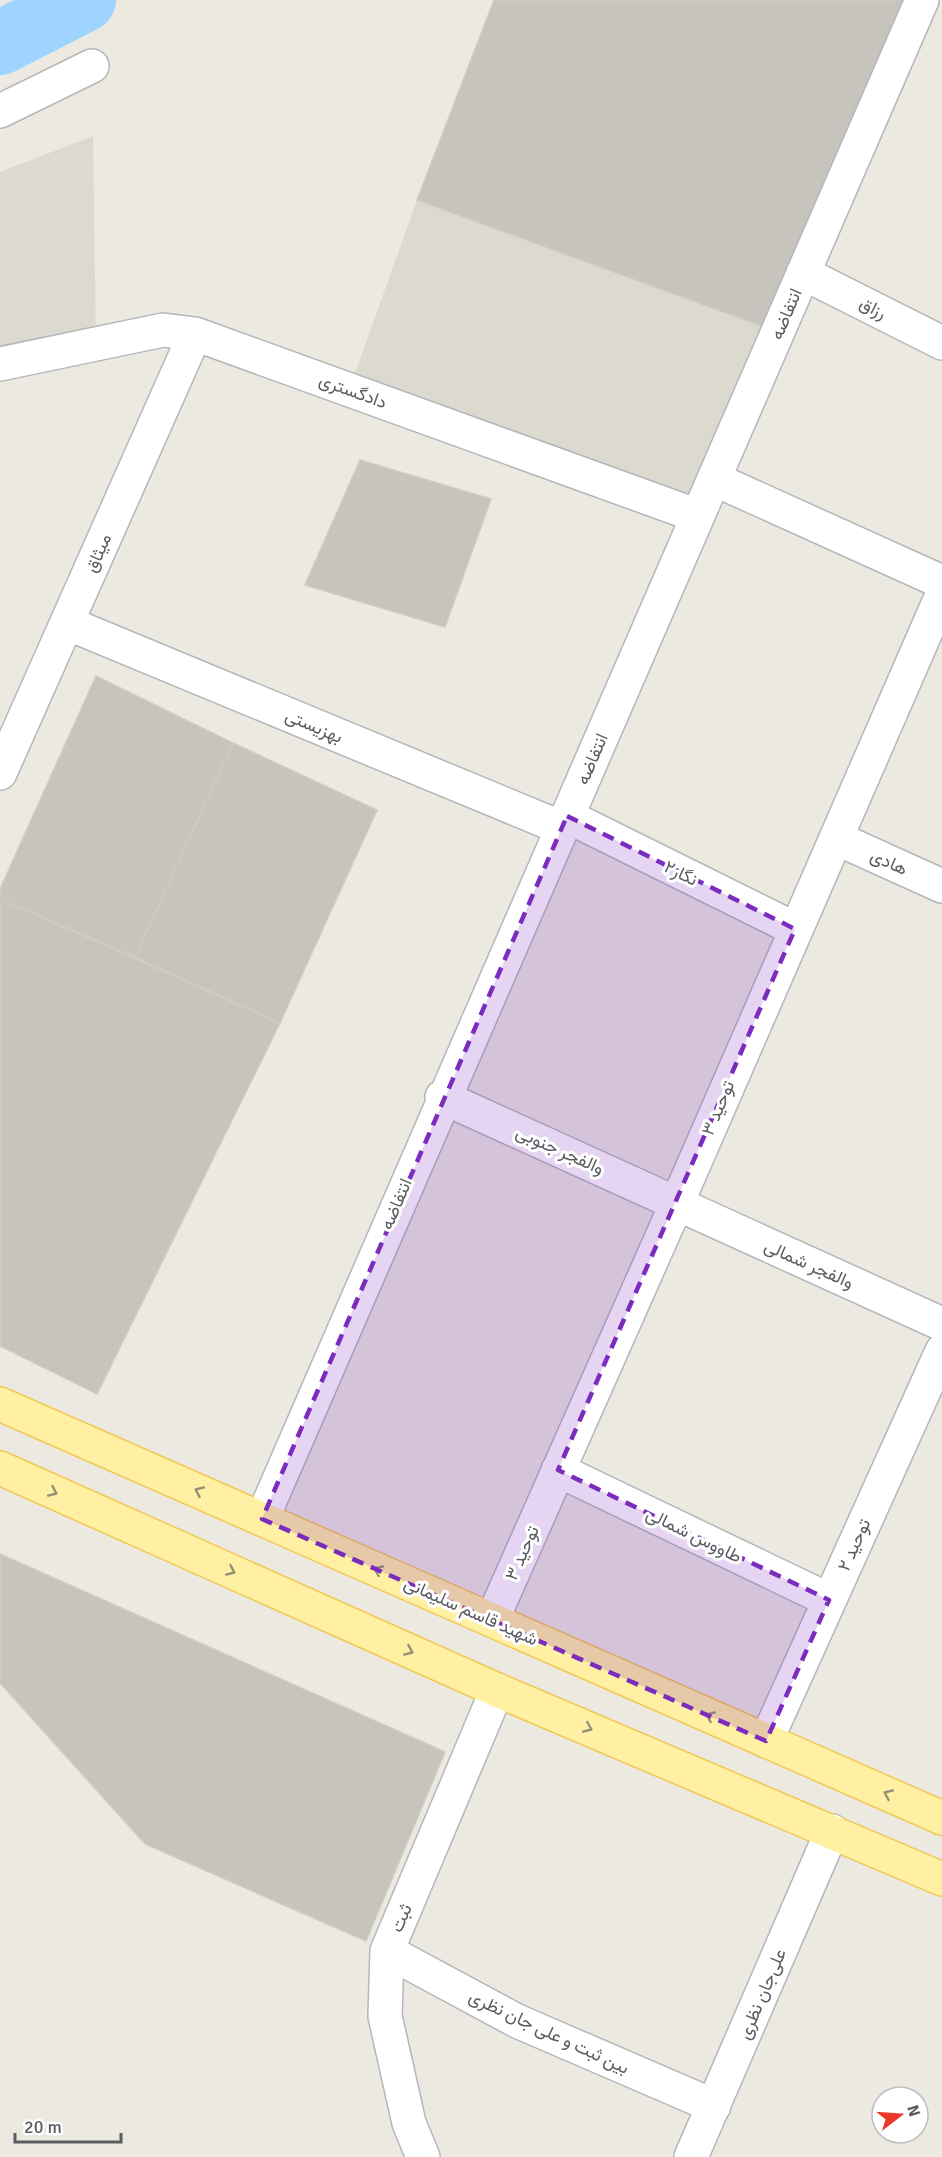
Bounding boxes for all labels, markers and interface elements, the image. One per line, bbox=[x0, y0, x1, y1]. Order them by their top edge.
street label: انتفاضه bbox=[765, 285, 807, 343]
street label: رزاق bbox=[856, 292, 890, 324]
street label: دادگستری bbox=[316, 369, 390, 413]
street label: میثاق bbox=[80, 530, 116, 576]
street label: بهزیستی bbox=[282, 704, 346, 748]
street label: انتفاضه bbox=[571, 730, 613, 788]
street label: هادی bbox=[867, 844, 911, 880]
street label: نگار۲ bbox=[661, 856, 701, 890]
street label: توحید ۳ bbox=[697, 1077, 739, 1139]
street label: والفجر جنوبی bbox=[512, 1121, 608, 1179]
street label: انتفاضه bbox=[375, 1175, 417, 1233]
street label: والفجر شمالی bbox=[761, 1235, 857, 1293]
one-way arrow bbox=[47, 1484, 58, 1496]
one-way arrow bbox=[195, 1486, 206, 1498]
street label: طاووس شمالی bbox=[643, 1502, 745, 1568]
street label: توحید ۲ bbox=[833, 1515, 875, 1575]
street label: توحید ۳ bbox=[500, 1522, 544, 1584]
one-way arrow bbox=[225, 1564, 236, 1576]
one-way arrow bbox=[373, 1565, 384, 1577]
street label: شهید قاسم سلیمانی bbox=[400, 1572, 541, 1651]
one-way arrow bbox=[403, 1644, 414, 1656]
one-way arrow bbox=[705, 1711, 716, 1723]
one-way arrow bbox=[582, 1721, 593, 1733]
one-way arrow bbox=[884, 1789, 895, 1801]
street label: ثبت bbox=[385, 1901, 417, 1935]
street label: علی‌جان نظری bbox=[733, 1945, 791, 2043]
street label: بین ثبت و علی جان نظری bbox=[465, 1985, 633, 2079]
north arrow bbox=[870, 2085, 930, 2145]
text: N bbox=[902, 2103, 925, 2119]
scale bar bbox=[15, 2106, 122, 2144]
text: 20 m bbox=[24, 2116, 62, 2138]

